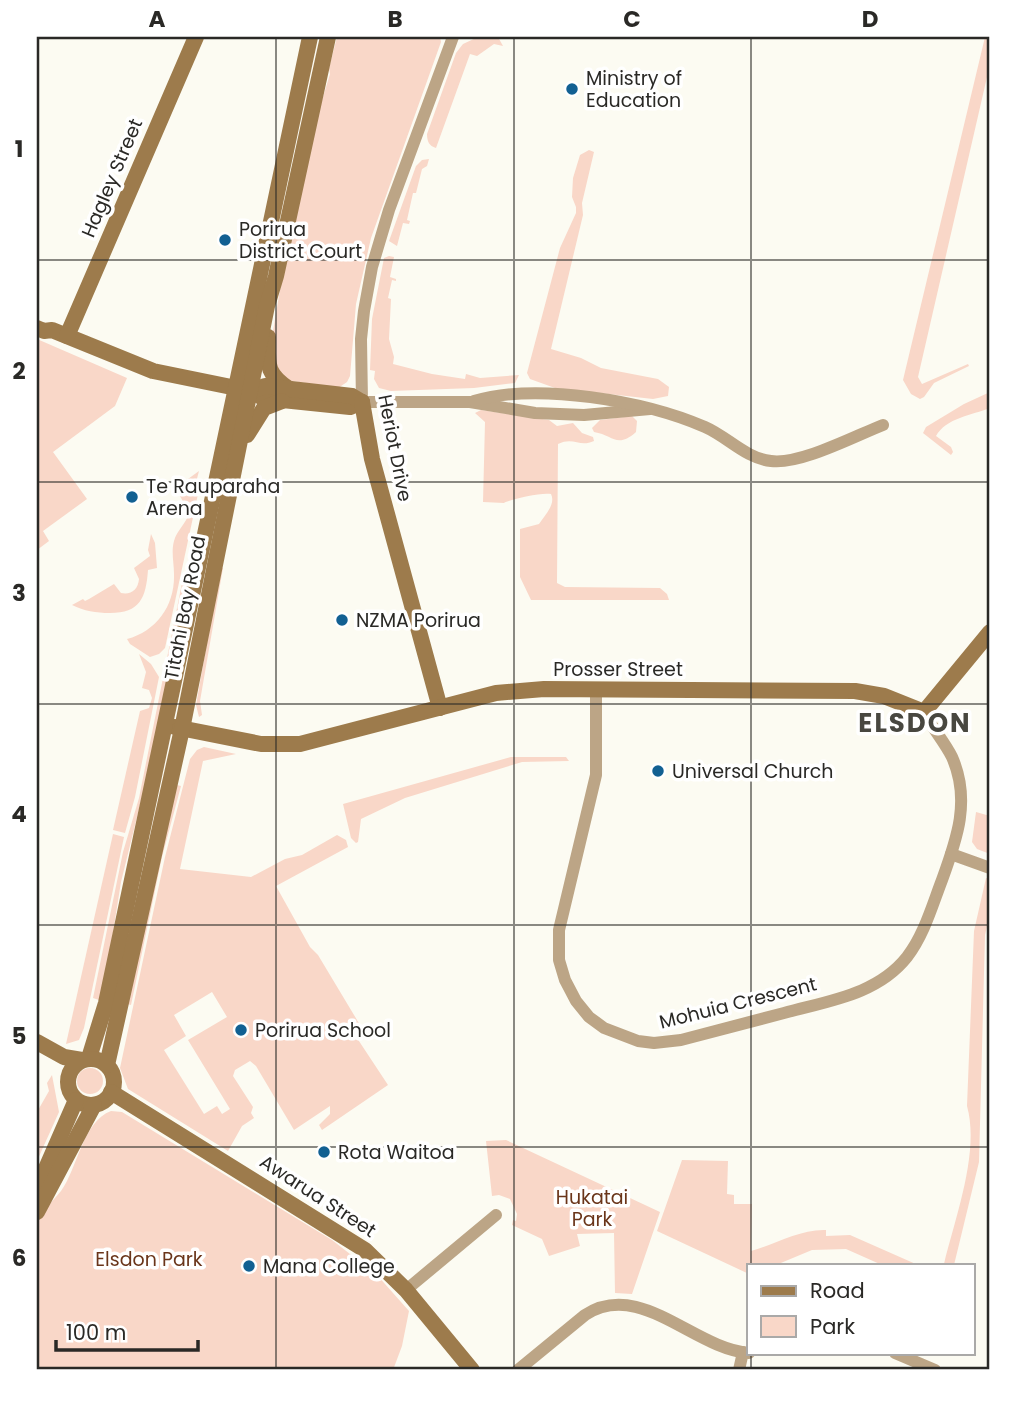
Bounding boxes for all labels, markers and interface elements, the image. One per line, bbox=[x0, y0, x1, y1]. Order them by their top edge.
text: A bbox=[149, 3, 166, 35]
text: B bbox=[387, 3, 403, 35]
text: C bbox=[623, 3, 641, 35]
text: D bbox=[862, 3, 878, 35]
place label: Ministry of Education bbox=[586, 65, 682, 114]
marker: Ministry of Education bbox=[564, 81, 580, 97]
street label: Hagley Street bbox=[75, 114, 149, 242]
text: 1 bbox=[15, 133, 23, 165]
place label: Porirua District Court bbox=[239, 216, 362, 265]
marker: Porirua District Court bbox=[217, 232, 233, 248]
text: 2 bbox=[12, 355, 26, 387]
street label: Heriot Drive bbox=[371, 392, 419, 504]
place label: Te Rauparaha Arena bbox=[146, 473, 280, 522]
marker: Te Rauparaha Arena bbox=[124, 489, 140, 505]
street label: Titahi Bay Road bbox=[158, 534, 212, 682]
text: 3 bbox=[12, 577, 26, 609]
place label: NZMA Porirua bbox=[356, 607, 481, 634]
marker: NZMA Porirua bbox=[334, 612, 350, 628]
street label: Prosser Street bbox=[553, 656, 683, 683]
district label: ELSDON bbox=[858, 705, 972, 741]
place label: Universal Church bbox=[672, 758, 833, 785]
marker: Universal Church bbox=[650, 763, 666, 779]
text: 4 bbox=[11, 798, 27, 830]
street label: Mohuia Crescent bbox=[656, 970, 820, 1036]
place label: Porirua School bbox=[255, 1017, 391, 1044]
text: 5 bbox=[12, 1020, 26, 1052]
marker: Porirua School bbox=[233, 1022, 249, 1038]
place label: Rota Waitoa bbox=[338, 1139, 455, 1166]
marker: Rota Waitoa bbox=[316, 1144, 332, 1160]
street label: Awarua Street bbox=[254, 1148, 382, 1244]
park label: Hukatai Park bbox=[556, 1184, 628, 1233]
text: 6 bbox=[12, 1242, 26, 1274]
park label: Elsdon Park bbox=[95, 1246, 203, 1273]
place label: Mana College bbox=[263, 1253, 395, 1280]
marker: Mana College bbox=[241, 1258, 257, 1274]
legend bbox=[747, 1264, 974, 1354]
text: Road bbox=[810, 1276, 865, 1305]
scale bar bbox=[56, 1309, 198, 1353]
text: Park bbox=[810, 1312, 855, 1341]
text: 100 m bbox=[66, 1318, 126, 1347]

